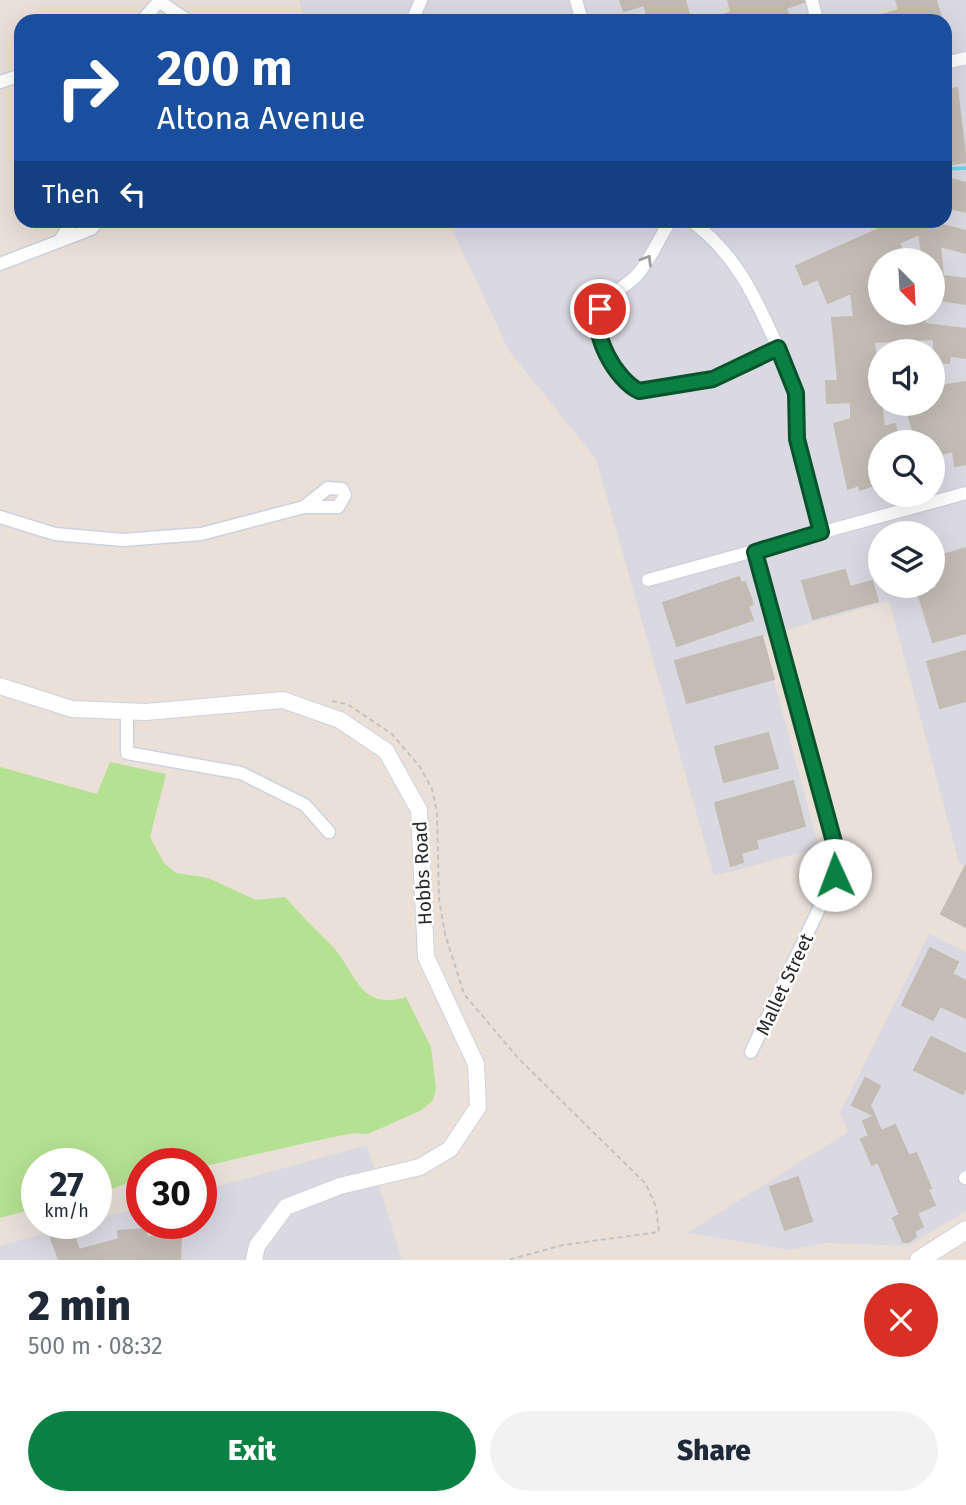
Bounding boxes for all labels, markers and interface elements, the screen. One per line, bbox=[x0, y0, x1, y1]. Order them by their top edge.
text: 200 m bbox=[157, 39, 293, 98]
icon: right bbox=[42, 42, 133, 133]
text: Altona Avenue bbox=[157, 99, 365, 137]
icon: left bbox=[114, 175, 152, 213]
text: Then bbox=[42, 179, 100, 210]
north arrow bbox=[868, 248, 945, 326]
map controls bbox=[868, 248, 945, 598]
one-way arrow bbox=[639, 254, 652, 267]
pin bbox=[570, 279, 630, 339]
icon: arrive bbox=[581, 290, 619, 328]
button: sound bbox=[868, 339, 945, 416]
button: search bbox=[868, 430, 945, 507]
button: layers bbox=[868, 521, 945, 598]
street label: Hobbs Road bbox=[408, 820, 437, 926]
position arrow bbox=[798, 838, 872, 912]
street label: Mallet Street bbox=[751, 929, 818, 1039]
speed limit sign: 30 bbox=[126, 1148, 217, 1239]
text: 27 bbox=[49, 1163, 84, 1205]
text: km/h bbox=[44, 1200, 89, 1222]
text: 2 min bbox=[28, 1281, 131, 1331]
button: close bbox=[864, 1283, 938, 1357]
text: 500 m · 08:32 bbox=[28, 1332, 163, 1360]
button: Exit bbox=[28, 1411, 476, 1491]
button: Share bbox=[490, 1411, 938, 1491]

